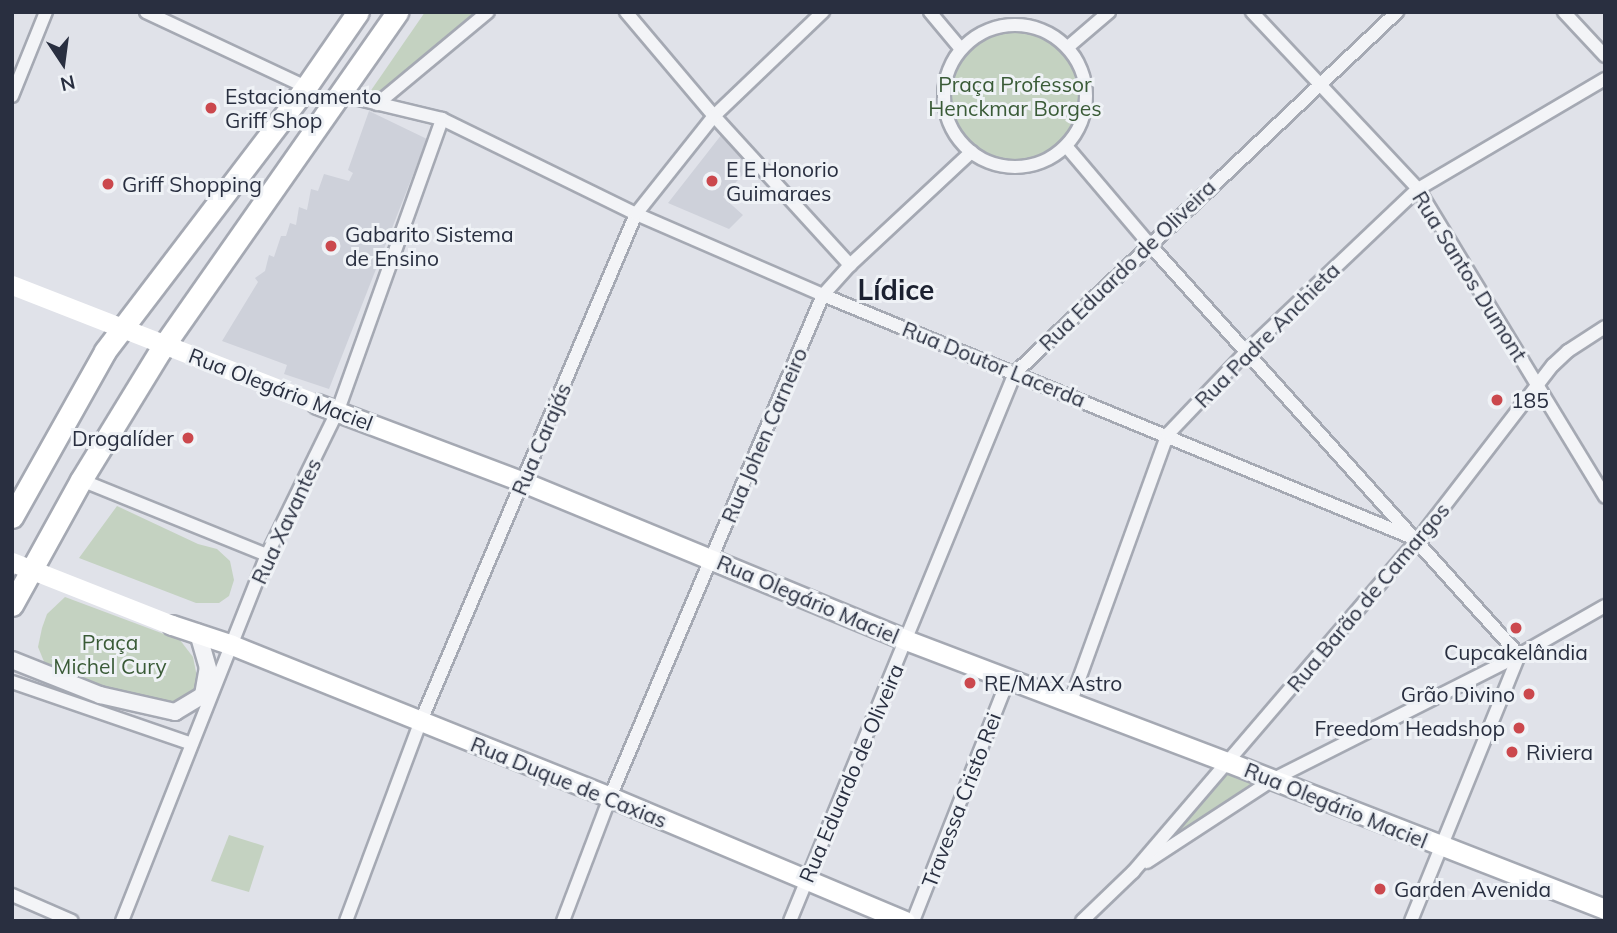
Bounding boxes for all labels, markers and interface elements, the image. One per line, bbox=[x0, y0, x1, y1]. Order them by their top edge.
north arrow bbox=[28, 28, 98, 98]
text: N bbox=[58, 70, 77, 97]
park label: Praça Professor Henckmar Borges bbox=[928, 71, 1102, 121]
place label: Estacionamento Griff Shop bbox=[225, 83, 381, 133]
marker: Estacionamento Griff Shop bbox=[203, 100, 219, 116]
place label: E E Honorio Guimaraes bbox=[726, 156, 839, 206]
place label: Griff Shopping bbox=[122, 171, 262, 197]
marker: E E Honorio Guimaraes bbox=[704, 173, 720, 189]
street label: Rua Eduardo de Oliveira bbox=[1034, 174, 1220, 356]
marker: Griff Shopping bbox=[100, 176, 116, 192]
street label: Rua Santos Dumont bbox=[1407, 186, 1533, 366]
place label: Gabarito Sistema de Ensino bbox=[345, 221, 514, 271]
marker: Gabarito Sistema de Ensino bbox=[323, 238, 339, 254]
street label: Rua Padre Anchieta bbox=[1189, 257, 1345, 413]
district label: Lídice bbox=[858, 273, 934, 307]
street label: Rua Doutor Lacerda bbox=[899, 316, 1089, 412]
street label: Rua Olegário Maciel bbox=[185, 342, 377, 436]
street label: Rua Johen Carneiro bbox=[716, 344, 812, 526]
street label: Rua Carajás bbox=[506, 379, 576, 499]
place label: 185 bbox=[1511, 387, 1549, 413]
marker: 185 bbox=[1489, 392, 1505, 408]
place label: Drogalíder bbox=[72, 425, 174, 451]
marker: Drogalíder bbox=[180, 430, 196, 446]
street label: Rua Xavantes bbox=[246, 454, 326, 588]
street label: Rua Barão de Camargos bbox=[1282, 497, 1454, 697]
street label: Rua Olegário Maciel bbox=[713, 549, 903, 649]
marker: Cupcakelândia bbox=[1508, 620, 1524, 636]
park label: Praça Michel Cury bbox=[53, 629, 167, 679]
place label: Cupcakelândia bbox=[1444, 639, 1588, 665]
street label: Rua Eduardo de Oliveira bbox=[793, 660, 909, 886]
place label: RE/MAX Astro bbox=[984, 670, 1122, 696]
marker: RE/MAX Astro bbox=[962, 675, 978, 691]
place label: Grão Divino bbox=[1401, 681, 1515, 707]
marker: Grão Divino bbox=[1521, 686, 1537, 702]
street label: Travessa Cristo Rei bbox=[916, 709, 1006, 891]
place label: Freedom Headshop bbox=[1315, 715, 1505, 741]
marker: Freedom Headshop bbox=[1511, 720, 1527, 736]
street label: Rua Duque de Caxias bbox=[467, 731, 671, 833]
place label: Riviera bbox=[1526, 739, 1593, 765]
marker: Riviera bbox=[1504, 744, 1520, 760]
street label: Rua Olegário Maciel bbox=[1241, 757, 1431, 853]
place label: Garden Avenida bbox=[1394, 876, 1551, 902]
marker: Garden Avenida bbox=[1372, 881, 1388, 897]

